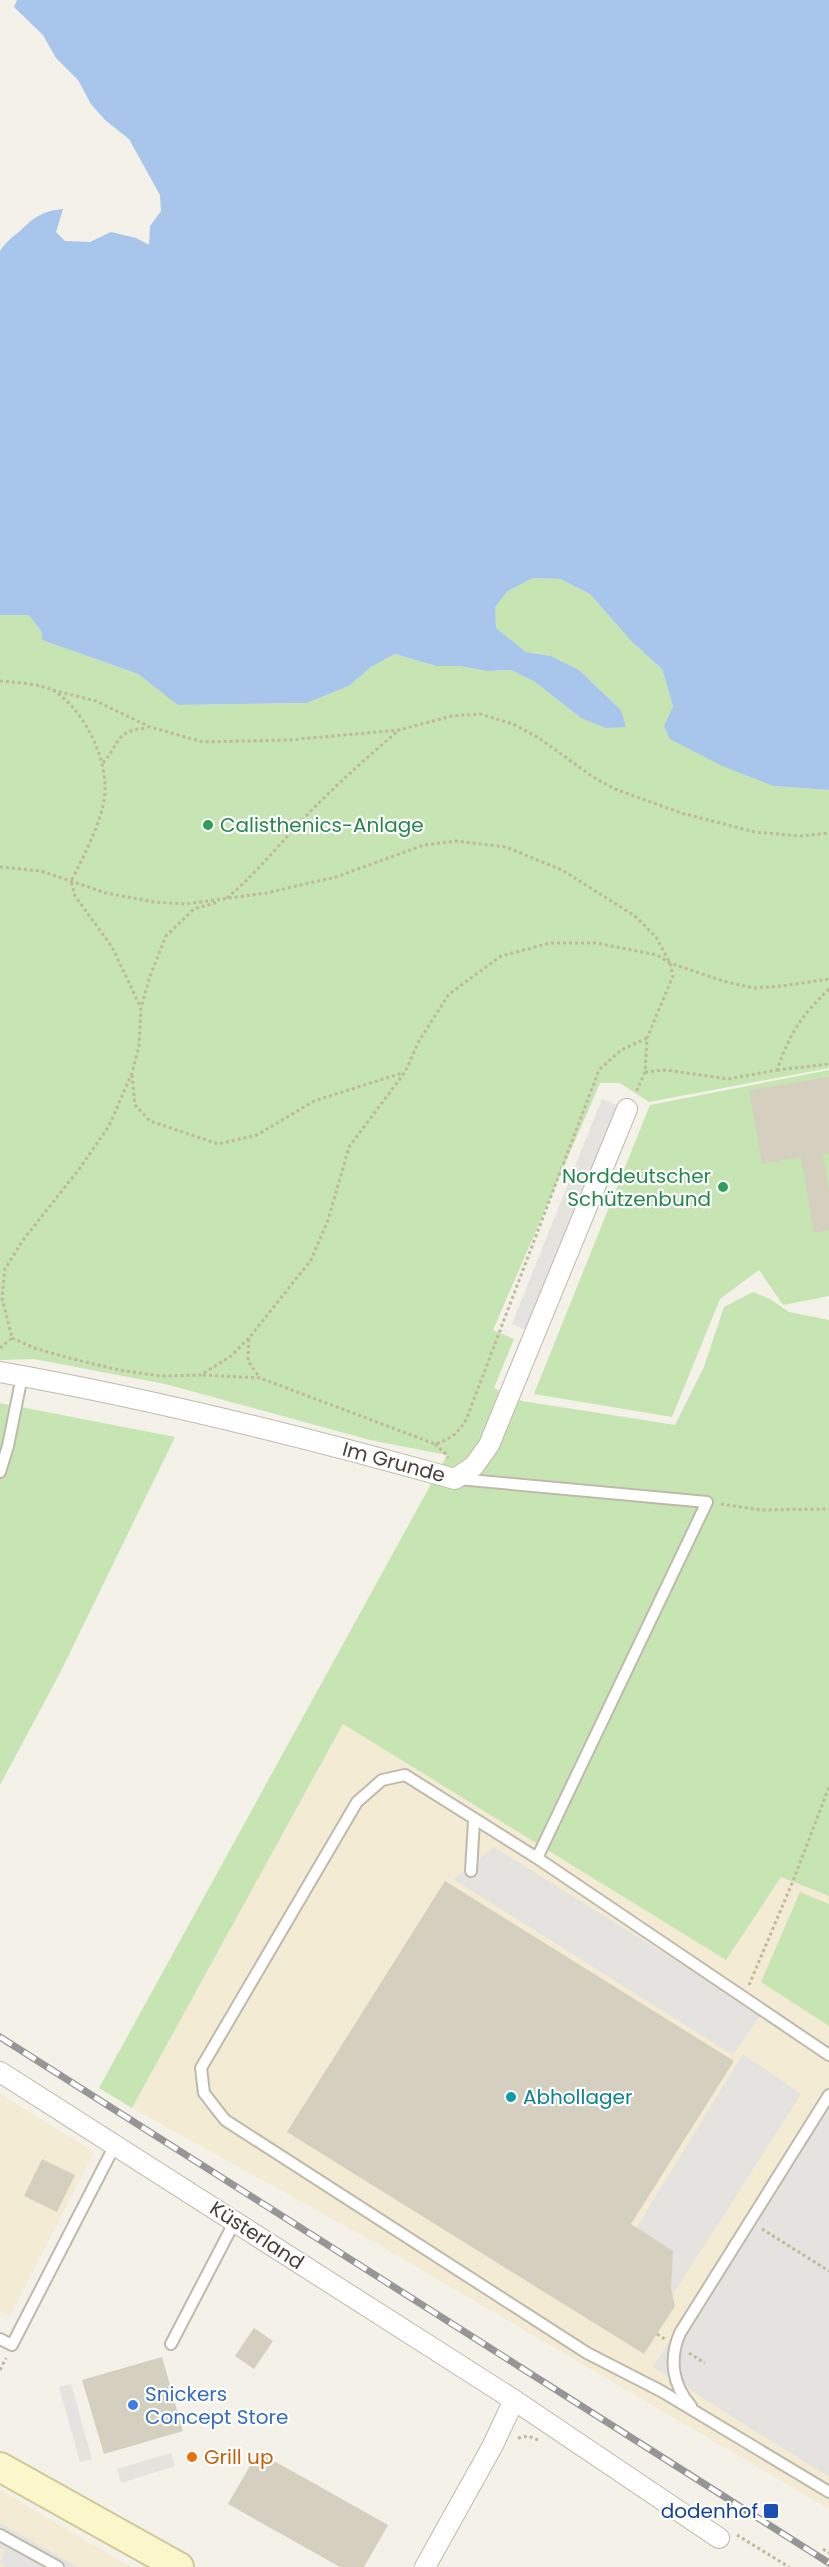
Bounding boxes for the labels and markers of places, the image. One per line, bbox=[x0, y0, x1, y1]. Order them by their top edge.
place label: Calisthenics-Anlage bbox=[220, 811, 424, 839]
marker: Calisthenics-Anlage bbox=[201, 818, 215, 832]
place label: Norddeutscher Schützenbund bbox=[562, 1162, 711, 1213]
marker: Norddeutscher Schützenbund bbox=[716, 1180, 730, 1194]
place label: Abhollager bbox=[523, 2083, 632, 2111]
marker: Abhollager bbox=[504, 2090, 518, 2104]
place label: Snickers Concept Store bbox=[145, 2380, 288, 2431]
marker: Snickers Concept Store bbox=[126, 2398, 140, 2412]
place label: Grill up bbox=[204, 2443, 273, 2471]
marker: Grill up bbox=[185, 2450, 199, 2464]
place label: dodenhof bbox=[661, 2497, 758, 2525]
marker: dodenhof bbox=[762, 2502, 780, 2520]

